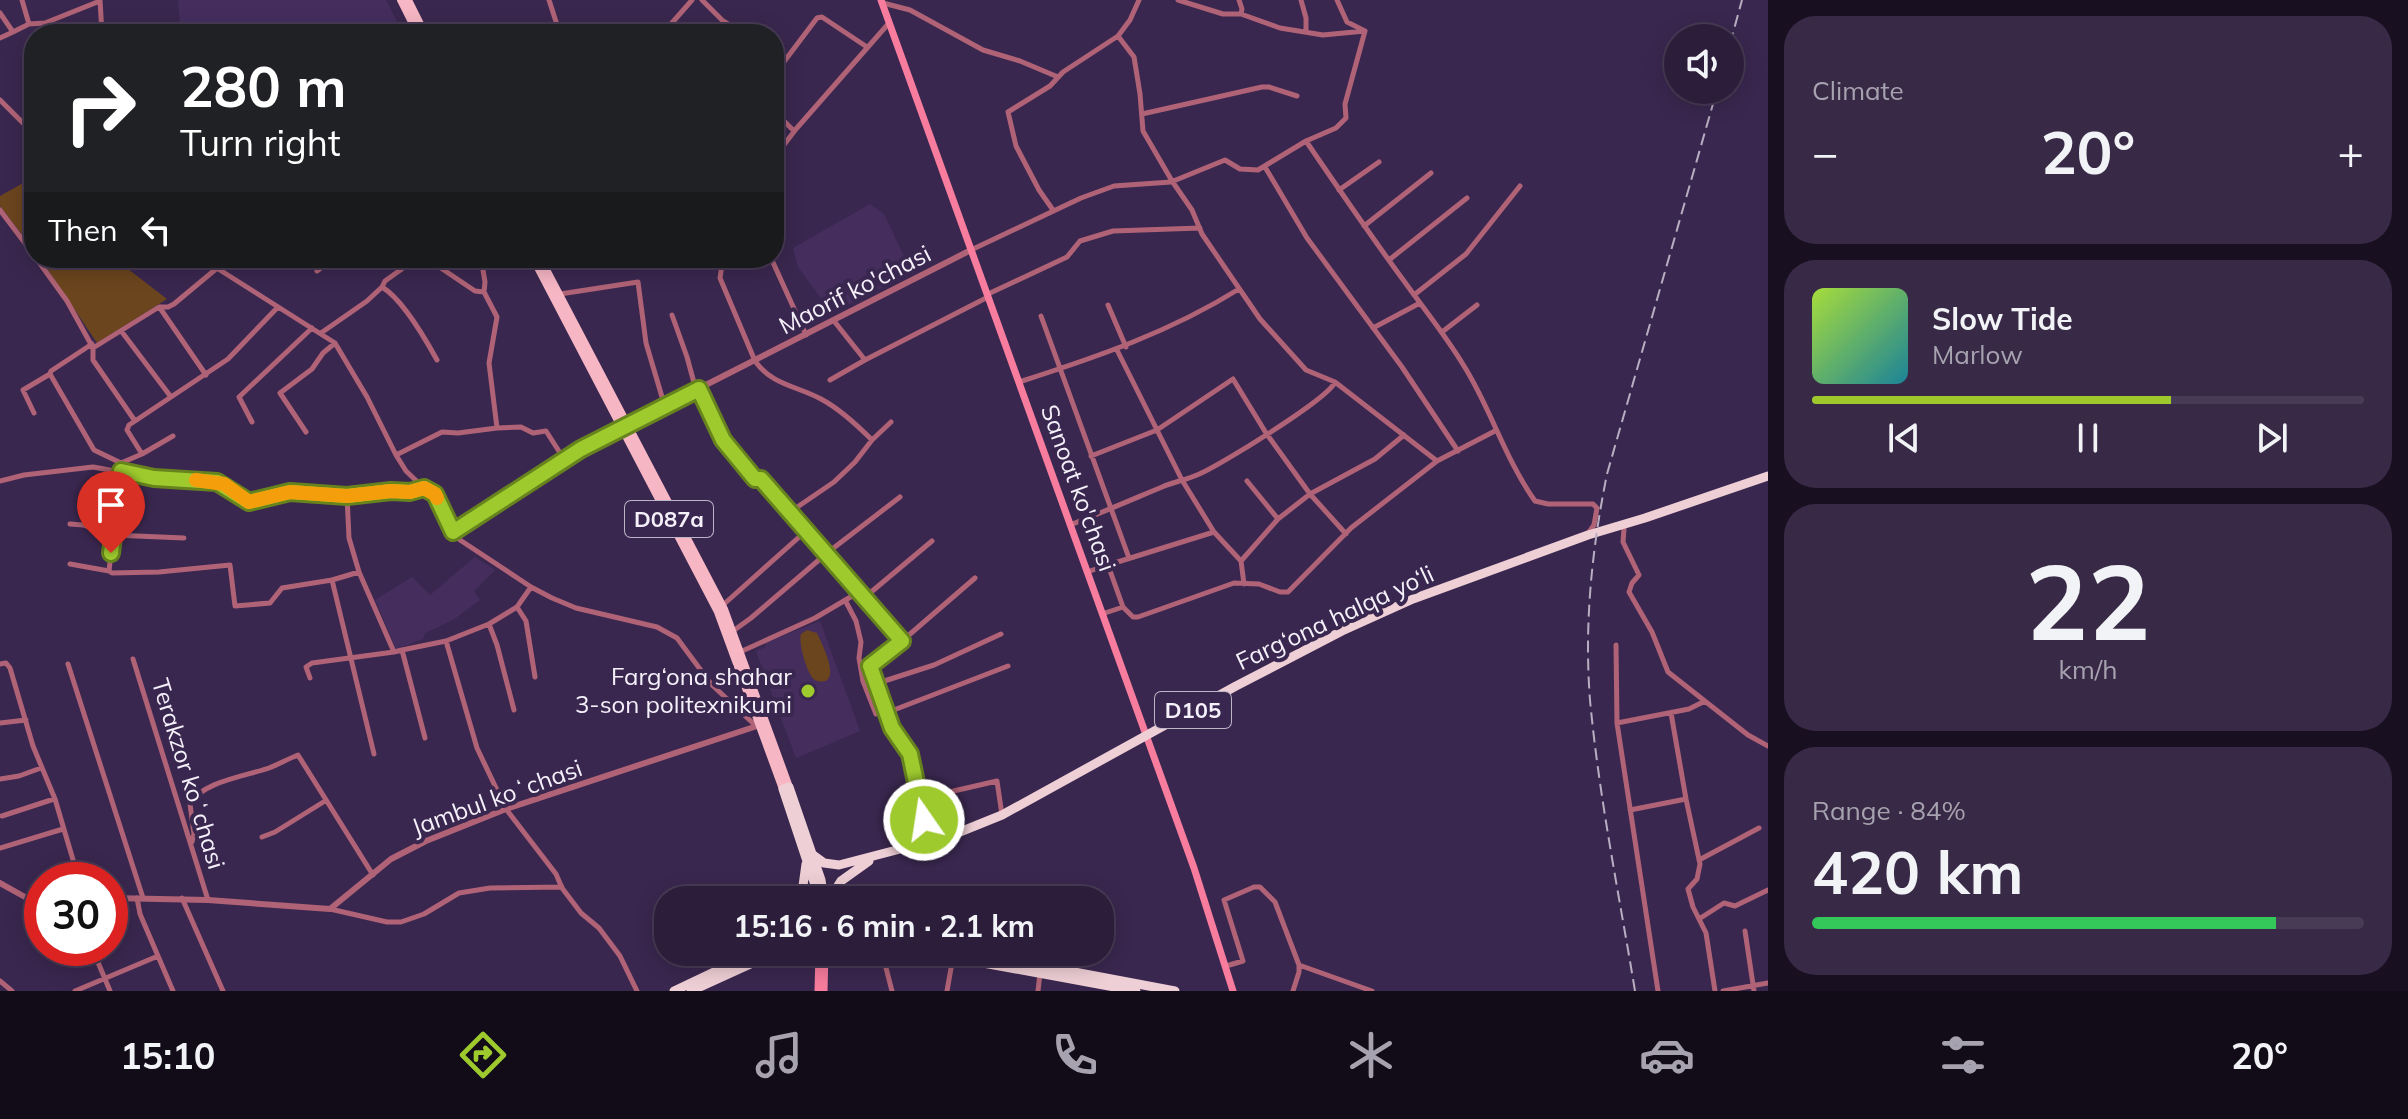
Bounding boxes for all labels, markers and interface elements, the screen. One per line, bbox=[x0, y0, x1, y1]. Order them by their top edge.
map controls bbox=[1664, 24, 1744, 104]
button: sound bbox=[1664, 24, 1744, 104]
text: 280 m bbox=[180, 51, 347, 121]
icon: right bbox=[48, 56, 152, 160]
text: Climate bbox=[1812, 74, 1904, 107]
text: 20° bbox=[2041, 114, 2135, 189]
text: Turn right bbox=[180, 120, 341, 165]
text: − bbox=[1812, 125, 1838, 180]
text: + bbox=[2338, 125, 2364, 180]
icon: left bbox=[134, 208, 178, 252]
text: Then bbox=[48, 211, 118, 249]
street label: Maorif ko'chasi bbox=[774, 238, 936, 340]
text: Slow Tide bbox=[1932, 300, 2073, 338]
text: Marlow bbox=[1932, 338, 2023, 371]
street label: Sanoat ko'chasi bbox=[1035, 400, 1123, 575]
icon: previous bbox=[1882, 416, 1926, 460]
icon: pause bbox=[2066, 416, 2110, 460]
icon: next bbox=[2250, 416, 2294, 460]
pin bbox=[77, 471, 145, 553]
icon: arrive bbox=[89, 483, 133, 527]
road number: D087a bbox=[625, 501, 713, 537]
text: 22 bbox=[2026, 535, 2150, 666]
street label: Farg‘ona halqa yo‘li bbox=[1231, 558, 1438, 676]
text: km/h bbox=[2059, 653, 2117, 686]
place label: Farg‘ona shahar 3-son politexnikumi bbox=[575, 661, 792, 719]
street label: Terakzor koʻchasi bbox=[146, 675, 232, 873]
marker: Farg‘ona shahar 3-son politexnikumi bbox=[799, 682, 817, 700]
road number: D105 bbox=[1155, 692, 1231, 728]
street label: Jambul koʻchasi bbox=[407, 752, 586, 842]
position arrow bbox=[882, 778, 966, 862]
text: Range · 84% bbox=[1812, 794, 1966, 827]
text: 420 km bbox=[1812, 834, 2024, 909]
speed limit sign: 30 bbox=[24, 862, 128, 966]
text: 15:16 · 6 min · 2.1 km bbox=[733, 907, 1035, 945]
icon: directions bbox=[455, 1027, 511, 1083]
icon: music bbox=[751, 1027, 807, 1083]
icon: phone bbox=[1047, 1027, 1103, 1083]
icon: climate bbox=[1343, 1027, 1399, 1083]
icon: car bbox=[1639, 1027, 1695, 1083]
icon: filters bbox=[1935, 1027, 1991, 1083]
text: 15:10 bbox=[120, 1033, 215, 1078]
text: 20° bbox=[2231, 1033, 2288, 1078]

